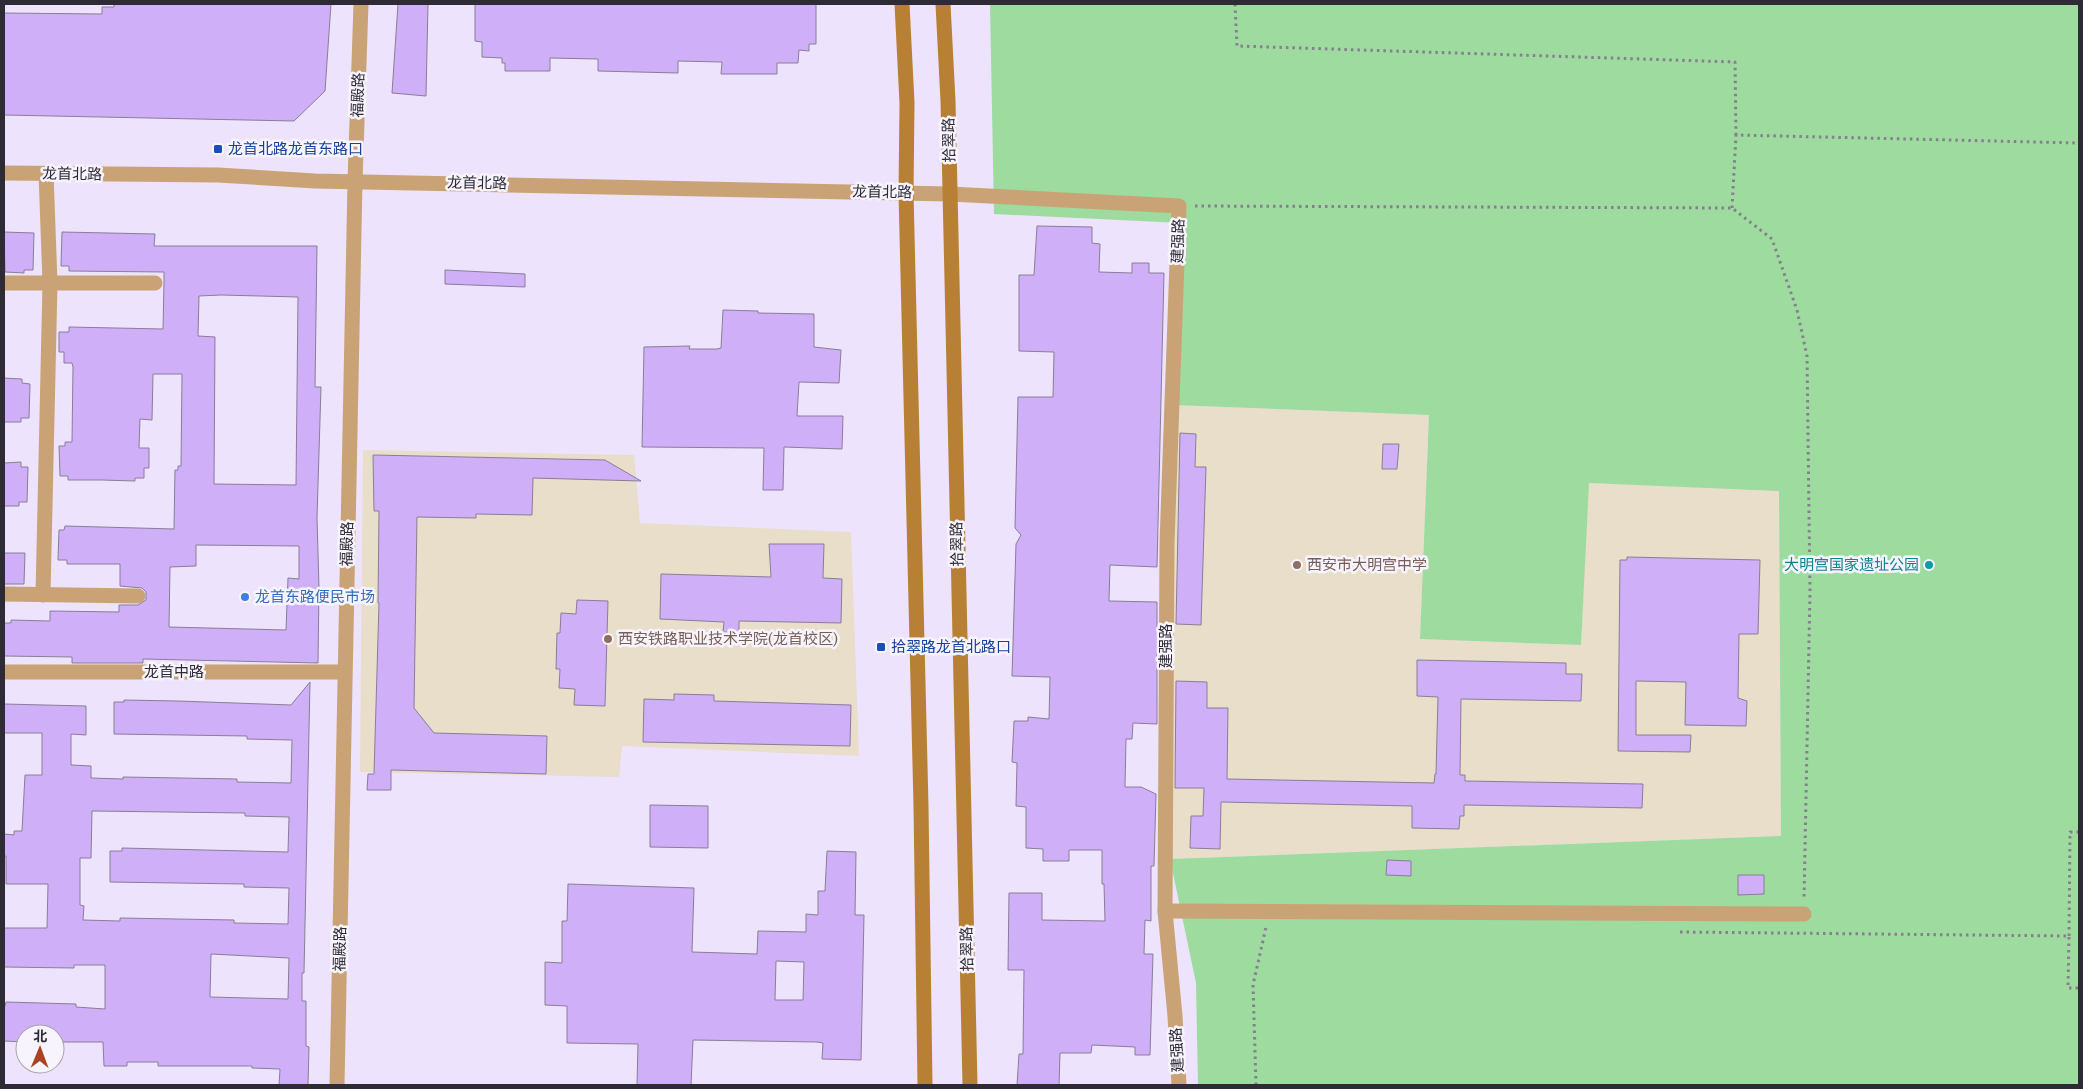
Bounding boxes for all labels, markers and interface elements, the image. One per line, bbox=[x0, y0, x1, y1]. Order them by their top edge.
street label: 福殿路 bbox=[347, 72, 368, 118]
street label: 拾翠路 bbox=[939, 117, 958, 163]
place label: 龙首北路龙首东路口 bbox=[228, 139, 363, 158]
marker: 龙首北路龙首东路口 bbox=[212, 143, 224, 155]
street label: 龙首北路 bbox=[42, 163, 102, 184]
street label: 龙首北路 bbox=[447, 172, 507, 193]
street label: 龙首北路 bbox=[852, 181, 912, 202]
street label: 建强路 bbox=[1167, 218, 1188, 264]
street label: 福殿路 bbox=[337, 521, 356, 567]
street label: 拾翠路 bbox=[947, 521, 966, 567]
place label: 西安市大明宫中学 bbox=[1307, 555, 1427, 574]
place label: 大明宫国家遗址公园 bbox=[1784, 555, 1919, 574]
marker: 西安市大明宫中学 bbox=[1291, 559, 1303, 571]
marker: 大明宫国家遗址公园 bbox=[1923, 559, 1935, 571]
place label: 龙首东路便民市场 bbox=[255, 587, 375, 606]
marker: 龙首东路便民市场 bbox=[239, 591, 251, 603]
street label: 建强路 bbox=[1156, 623, 1175, 669]
place label: 西安铁路职业技术学院(龙首校区) bbox=[618, 629, 838, 648]
marker: 西安铁路职业技术学院(龙首校区) bbox=[602, 633, 614, 645]
place label: 拾翠路龙首北路口 bbox=[891, 637, 1011, 656]
marker: 拾翠路龙首北路口 bbox=[875, 641, 887, 653]
street label: 龙首中路 bbox=[144, 662, 204, 681]
street label: 福殿路 bbox=[330, 926, 349, 972]
street label: 拾翠路 bbox=[957, 926, 976, 972]
north arrow bbox=[15, 1024, 65, 1074]
text: 北 bbox=[33, 1027, 47, 1045]
street label: 建强路 bbox=[1166, 1027, 1187, 1073]

